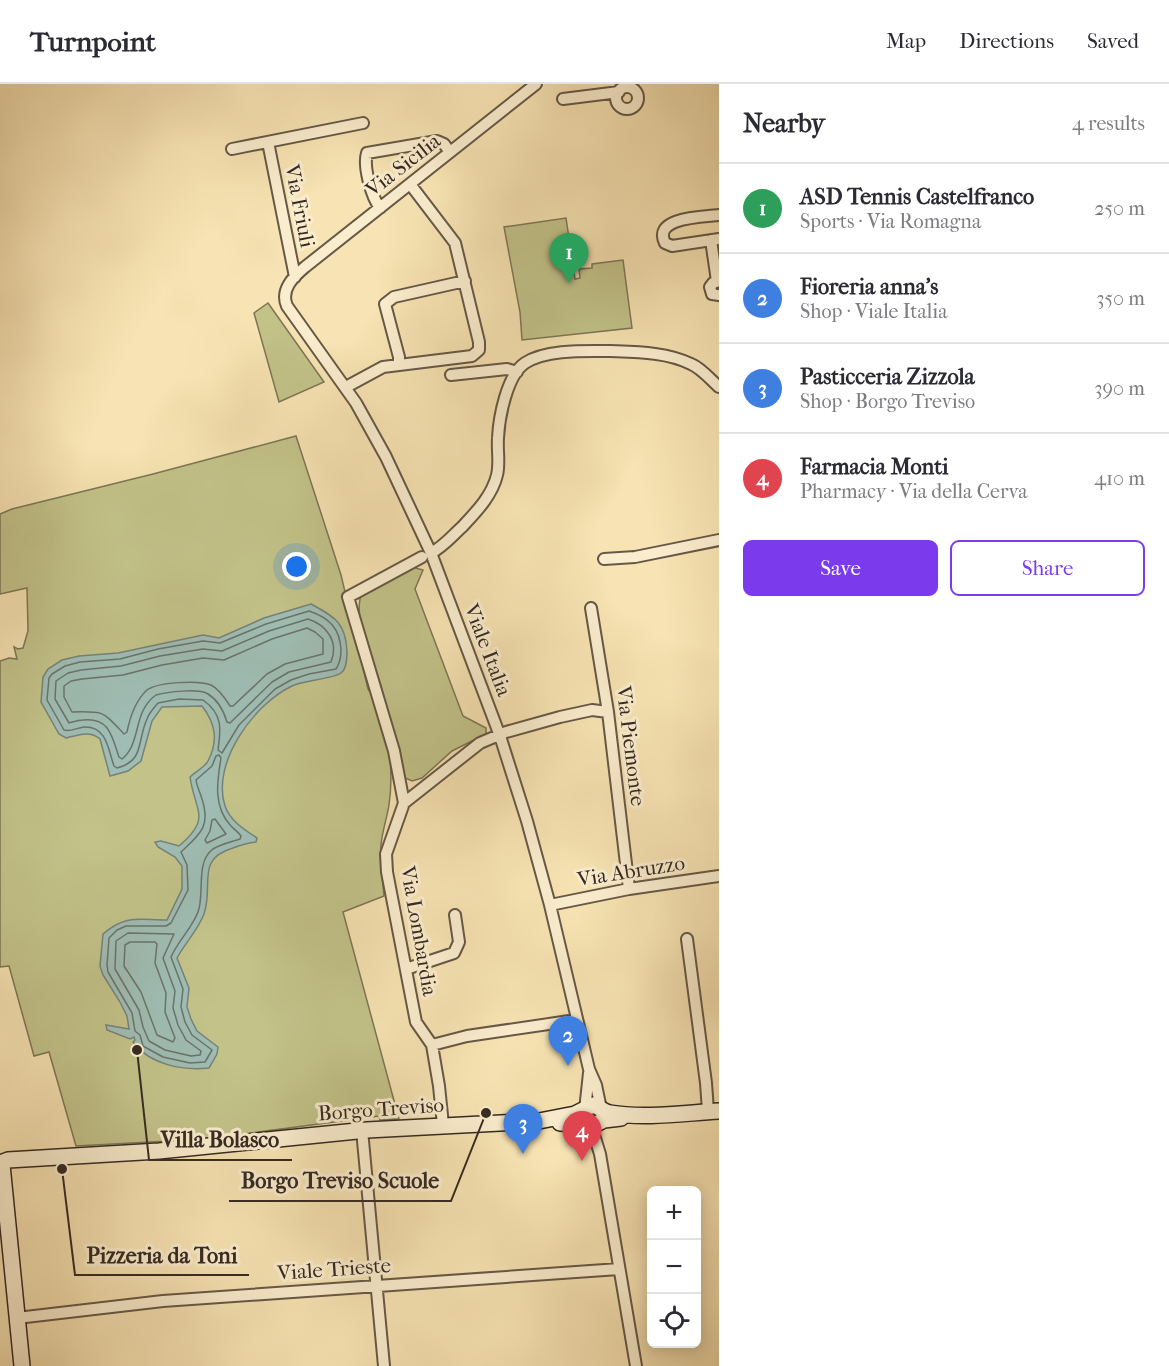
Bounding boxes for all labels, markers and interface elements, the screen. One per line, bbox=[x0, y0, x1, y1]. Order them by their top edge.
text: Turnpoint bbox=[30, 25, 156, 58]
text: Map bbox=[886, 29, 926, 53]
text: Directions bbox=[959, 29, 1054, 53]
text: Saved bbox=[1087, 29, 1139, 53]
text: Nearby bbox=[743, 108, 825, 139]
text: 4 results bbox=[1072, 112, 1145, 135]
street label: Via Sicilia bbox=[360, 128, 445, 202]
street label: Via Friuli bbox=[280, 161, 320, 250]
text: ASD Tennis Castelfranco bbox=[800, 184, 1034, 210]
text: 1 bbox=[759, 197, 766, 220]
text: 250 m bbox=[1094, 197, 1145, 220]
text: Sports · Via Romagna bbox=[800, 210, 981, 233]
pin: 1 bbox=[550, 234, 588, 283]
text: Fioreria anna's bbox=[800, 274, 938, 300]
text: 2 bbox=[757, 287, 768, 310]
text: 350 m bbox=[1096, 287, 1145, 310]
text: Shop · Viale Italia bbox=[800, 300, 947, 323]
text: Pasticceria Zizzola bbox=[800, 364, 975, 390]
text: 3 bbox=[758, 377, 767, 400]
text: 390 m bbox=[1094, 377, 1145, 400]
text: Shop · Borgo Treviso bbox=[800, 390, 975, 413]
text: Farmacia Monti bbox=[800, 454, 949, 480]
text: 4 bbox=[757, 467, 768, 490]
text: 410 m bbox=[1094, 467, 1145, 490]
text: Pharmacy · Via della Cerva bbox=[800, 480, 1028, 503]
button: Save bbox=[743, 540, 938, 596]
button: Share bbox=[950, 540, 1145, 596]
your location bbox=[282, 552, 311, 581]
street label: Viale Italia bbox=[459, 600, 517, 700]
street label: Via Piemonte bbox=[612, 684, 650, 807]
street label: Via Abruzzo bbox=[574, 851, 687, 892]
street label: Via Lombardia bbox=[396, 863, 442, 998]
pin: 2 bbox=[548, 1016, 588, 1066]
street label: Borgo Treviso bbox=[317, 1093, 445, 1125]
pin: 3 bbox=[504, 1104, 542, 1154]
pin: 4 bbox=[562, 1112, 602, 1161]
callout: Villa Bolasco bbox=[149, 1120, 292, 1160]
text: Villa Bolasco bbox=[160, 1127, 279, 1153]
callout: Borgo Treviso Scuole bbox=[229, 1161, 451, 1201]
text: Borgo Treviso Scuole bbox=[241, 1168, 439, 1194]
map controls bbox=[647, 1186, 701, 1348]
button: + bbox=[647, 1186, 701, 1240]
callout: Pizzeria da Toni bbox=[75, 1235, 249, 1275]
button: − bbox=[647, 1240, 701, 1294]
text: Pizzeria da Toni bbox=[87, 1243, 238, 1269]
street label: Viale Trieste bbox=[275, 1253, 392, 1285]
button: locate bbox=[647, 1294, 701, 1348]

